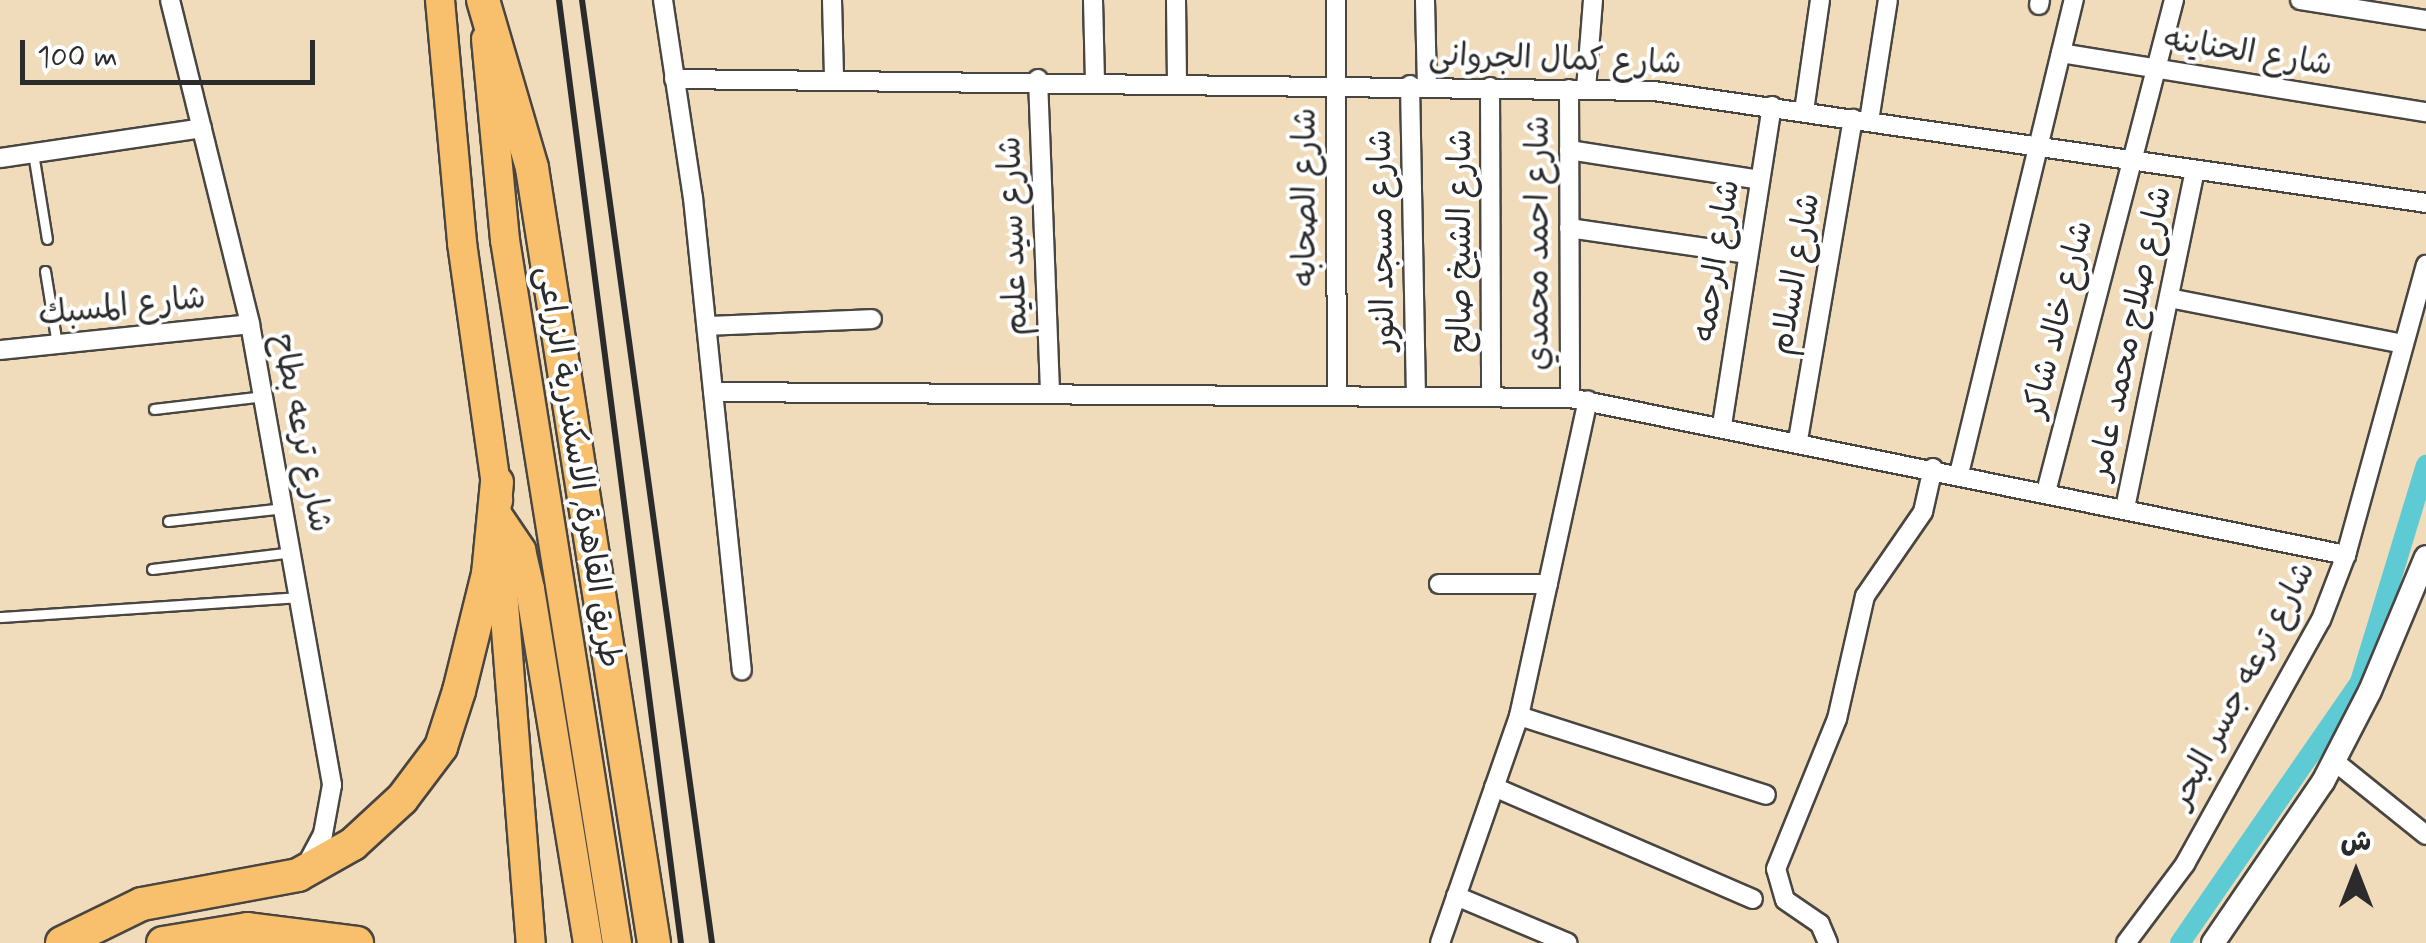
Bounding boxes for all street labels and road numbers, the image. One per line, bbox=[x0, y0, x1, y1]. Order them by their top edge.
street label: شارع الحناينه bbox=[2161, 21, 2335, 85]
street label: شارع كمال الجروانى bbox=[1428, 36, 1682, 84]
street label: شارع الصحابه bbox=[1287, 108, 1325, 286]
street label: شارع احمد محمدي bbox=[1520, 115, 1558, 371]
street label: شارع مسجد النور bbox=[1362, 129, 1404, 351]
street label: شارع الشيخ صالح bbox=[1442, 129, 1480, 353]
street label: شارع سيد عليم bbox=[991, 136, 1037, 336]
street label: شارع الرحمه bbox=[1685, 177, 1749, 345]
street label: شارع صلاح محمد عامر bbox=[2081, 183, 2181, 483]
street label: شارع السلام bbox=[1763, 190, 1829, 358]
street label: شارع خالد شاكر bbox=[2016, 217, 2102, 421]
street label: طريق القاهرة, الاسكندرية الزراعى bbox=[527, 263, 629, 671]
street label: شارع المسبك bbox=[36, 279, 208, 335]
street label: شارع ترعه بطاح bbox=[263, 330, 339, 536]
street label: شارع ترعه جسر البحر bbox=[2162, 555, 2324, 815]

